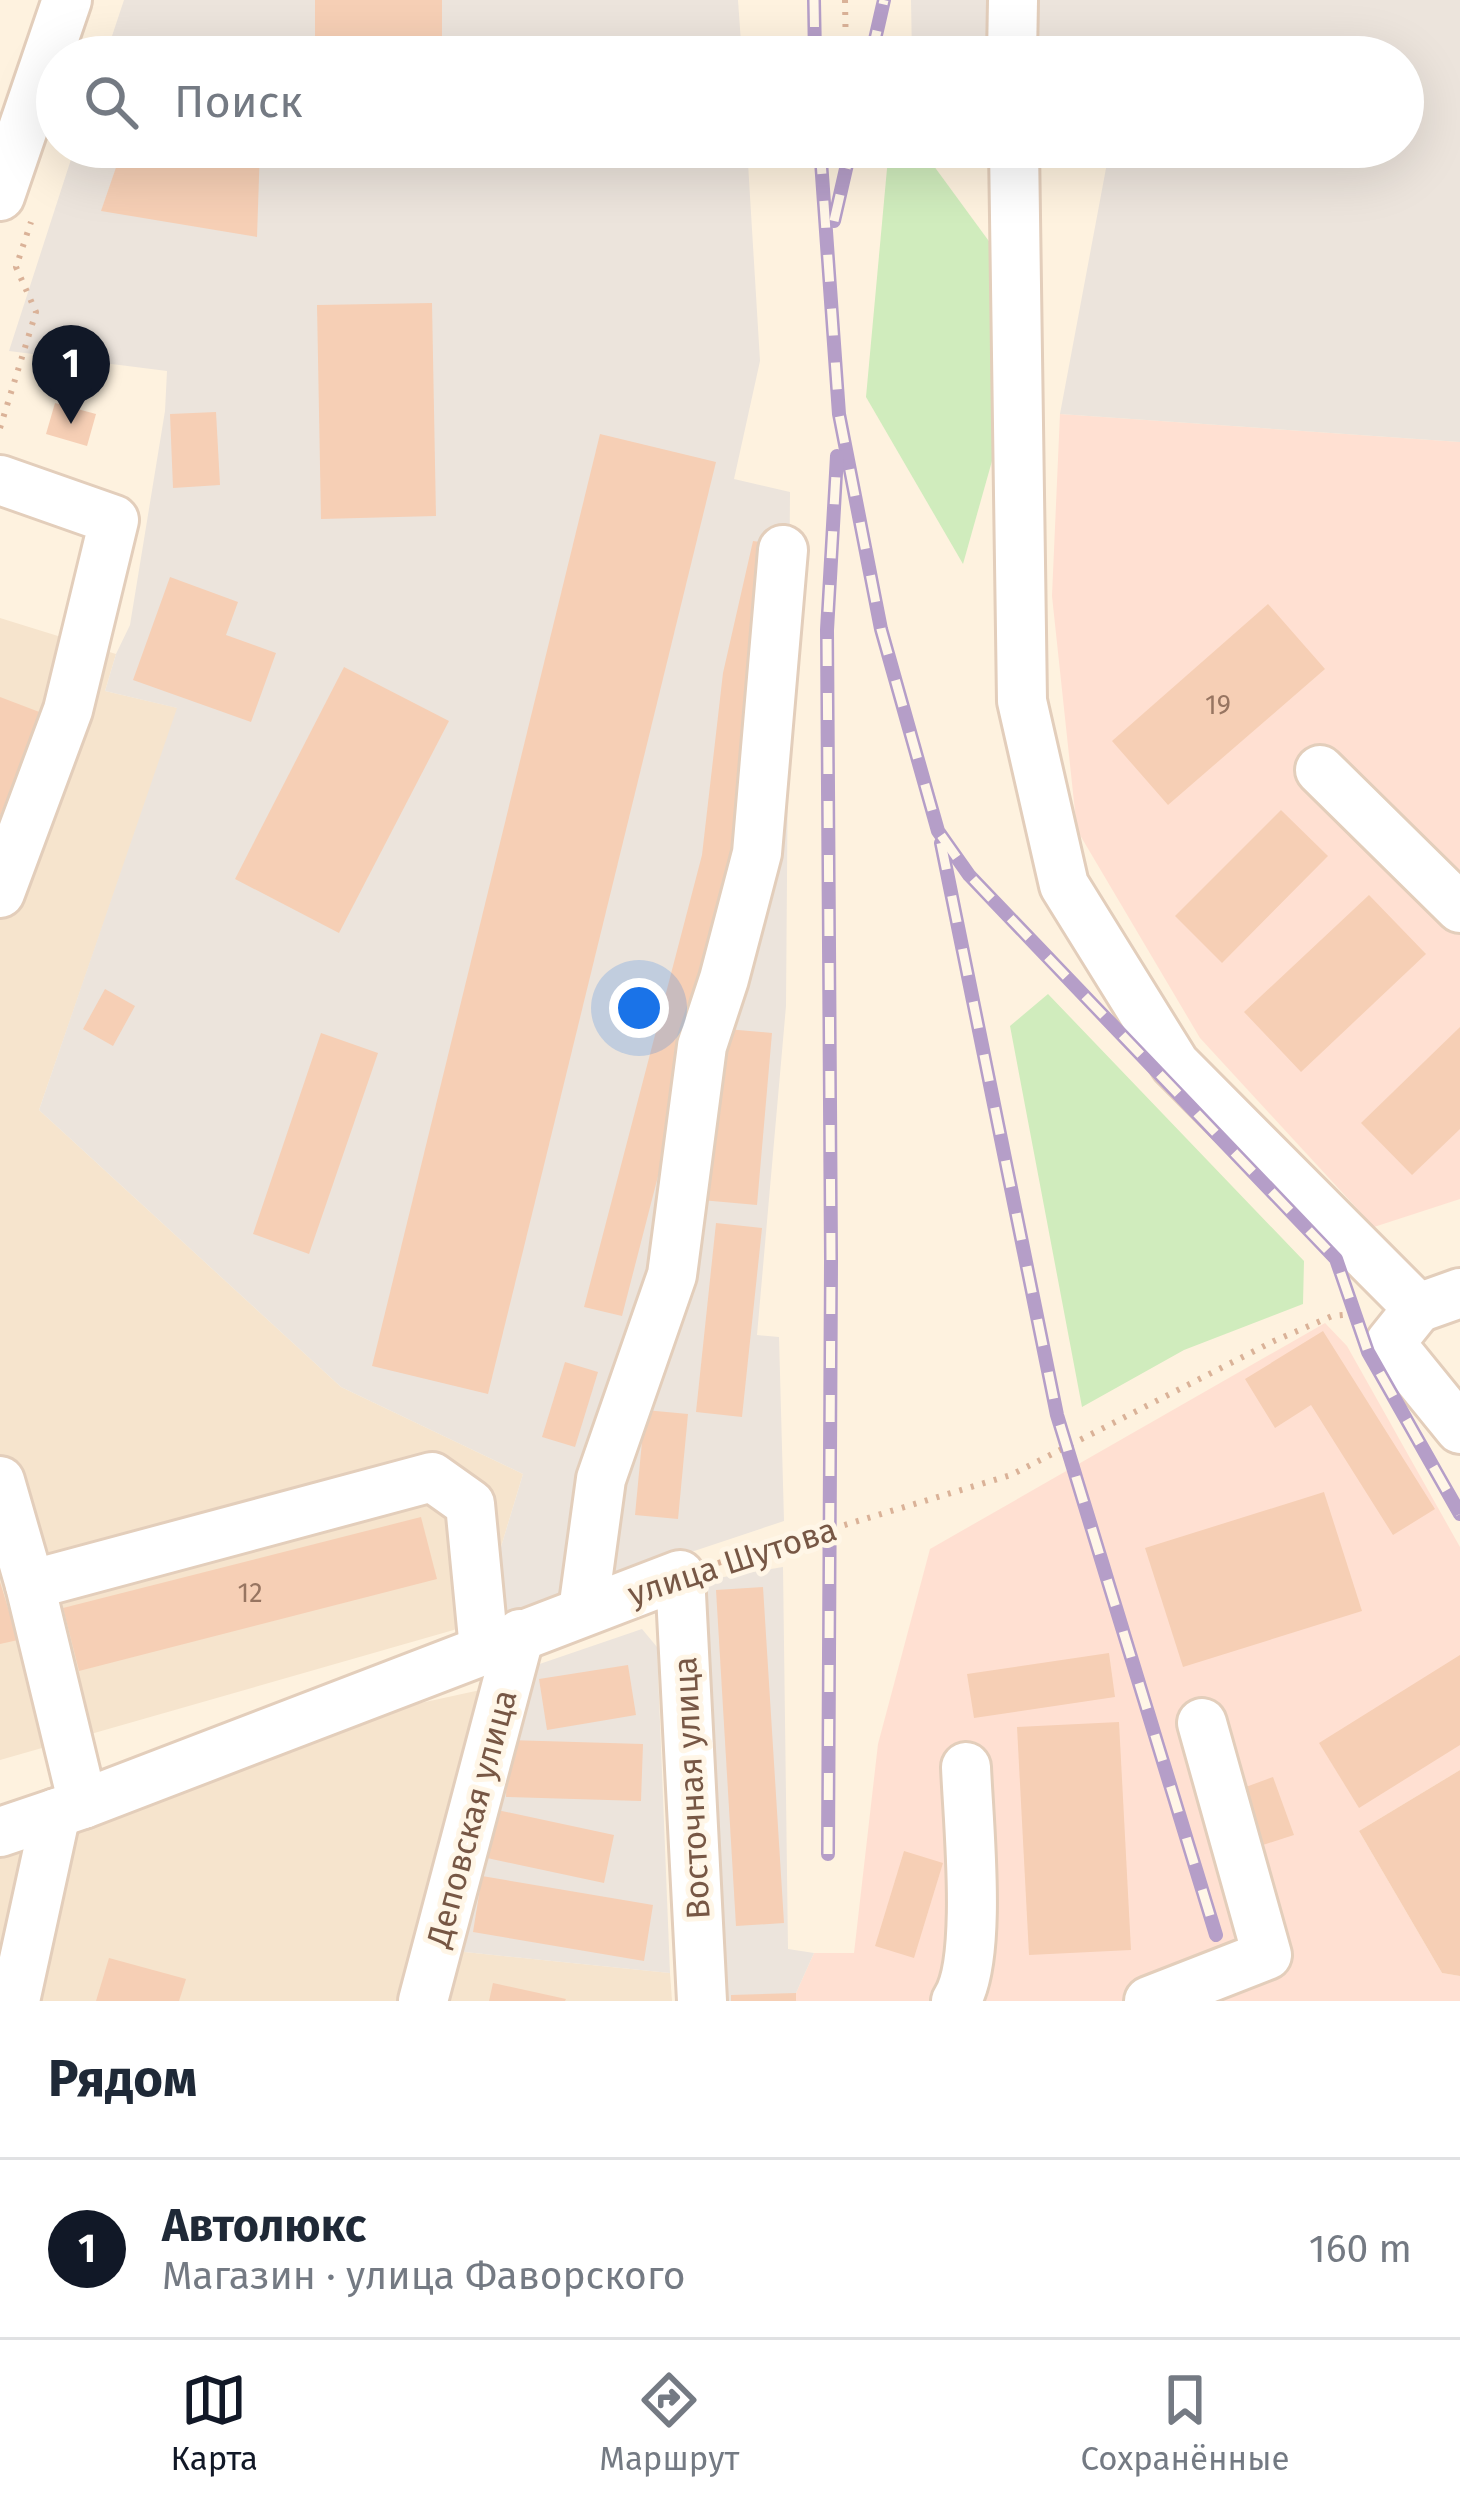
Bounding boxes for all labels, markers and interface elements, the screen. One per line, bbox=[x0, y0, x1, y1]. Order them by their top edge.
search box bbox=[36, 36, 1424, 168]
icon: search bbox=[78, 69, 144, 135]
text: Поиск bbox=[174, 75, 303, 129]
pin: 1 bbox=[32, 325, 110, 424]
house number: 19 bbox=[1205, 689, 1231, 721]
your location bbox=[609, 978, 669, 1038]
street label: улица Шутова bbox=[623, 1509, 842, 1615]
house number: 12 bbox=[237, 1577, 263, 1609]
street label: Восточная улица bbox=[665, 1656, 719, 1920]
street label: Деповская улица bbox=[418, 1685, 526, 1952]
text: Рядом bbox=[48, 2048, 197, 2110]
text: Автолюкс bbox=[162, 2199, 366, 2253]
text: 1 bbox=[78, 2226, 96, 2272]
text: 160 m bbox=[1309, 2226, 1412, 2272]
text: Магазин · улица Фаворского bbox=[162, 2253, 685, 2299]
tab: Карта bbox=[171, 2367, 258, 2479]
tab: Маршрут bbox=[599, 2367, 739, 2479]
tab: Сохранённые bbox=[1080, 2367, 1289, 2479]

